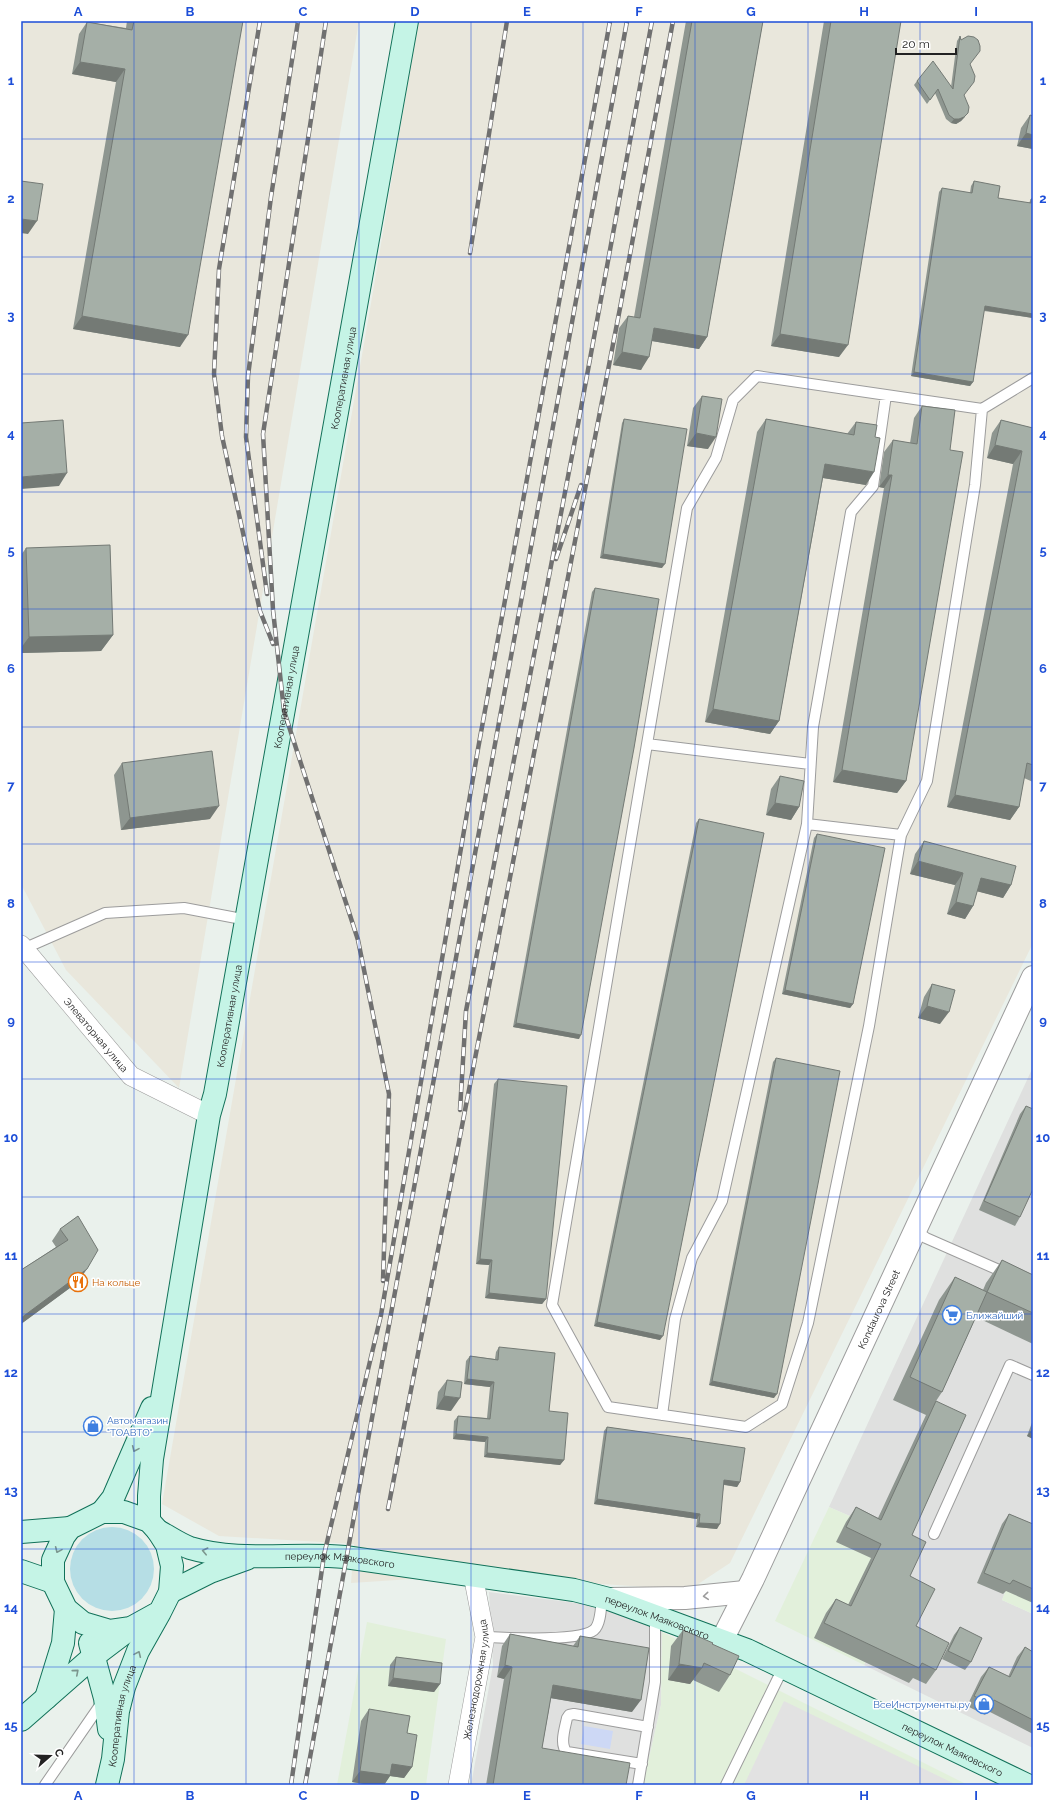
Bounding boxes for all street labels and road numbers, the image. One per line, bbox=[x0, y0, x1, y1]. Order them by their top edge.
street label: Кооперативная улица bbox=[329, 326, 358, 430]
street label: Кооперативная улица bbox=[271, 645, 301, 749]
street label: Кооперативная улица bbox=[214, 964, 244, 1068]
street label: Элеваторная улица bbox=[62, 995, 131, 1074]
street label: Kondaurova Street bbox=[855, 1267, 902, 1350]
street label: переулок Маяковского bbox=[285, 1550, 395, 1570]
street label: переулок Маяковского bbox=[604, 1593, 711, 1641]
street label: Железнодорожная улица bbox=[461, 1619, 490, 1741]
street label: Кооперативная улица bbox=[106, 1663, 138, 1768]
street label: переулок Маяковского bbox=[901, 1720, 1005, 1778]

